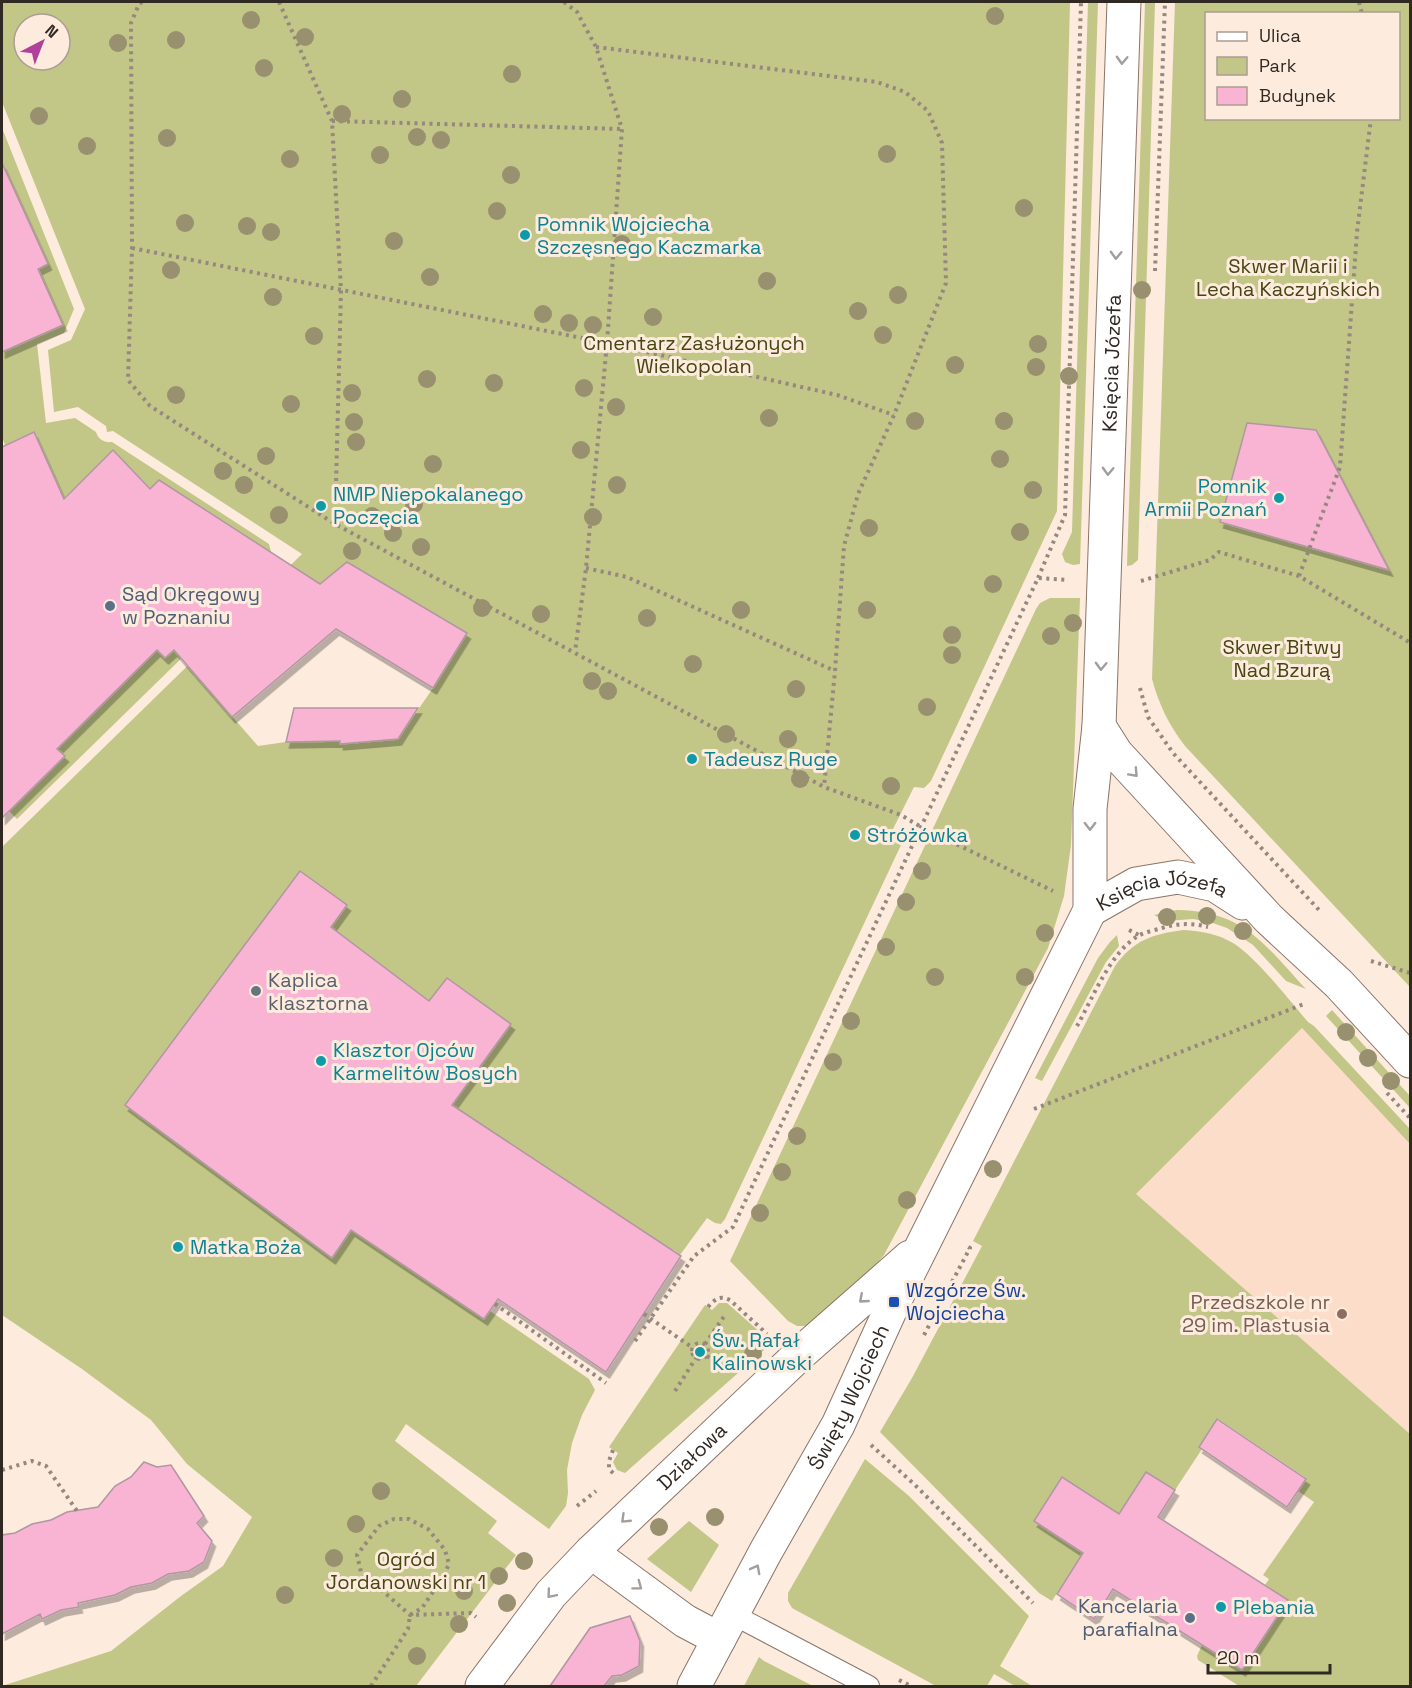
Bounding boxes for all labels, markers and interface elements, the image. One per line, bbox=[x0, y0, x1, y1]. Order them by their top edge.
north arrow bbox=[12, 12, 72, 72]
legend bbox=[1205, 12, 1400, 120]
text: N bbox=[41, 20, 63, 43]
text: Ulica bbox=[1259, 24, 1301, 47]
text: Park bbox=[1259, 54, 1297, 77]
one-way arrow bbox=[1116, 55, 1129, 64]
text: Budynek bbox=[1259, 84, 1336, 107]
place label: Pomnik Wojciecha Szczęsnego Kaczmarka bbox=[537, 211, 761, 260]
marker: Pomnik Wojciecha Szczęsnego Kaczmarka bbox=[518, 228, 532, 242]
one-way arrow bbox=[1109, 250, 1122, 259]
park label: Skwer Marii i Lecha Kaczyńskich bbox=[1196, 253, 1380, 302]
street label: Księcia Józefa bbox=[1096, 294, 1127, 433]
park label: Cmentarz Zasłużonych Wielkopolan bbox=[583, 330, 805, 379]
one-way arrow bbox=[1102, 466, 1115, 475]
place label: Pomnik Armii Poznań bbox=[1145, 473, 1267, 522]
place label: NMP Niepokalanego Poczęcia bbox=[333, 481, 524, 530]
marker: Pomnik Armii Poznań bbox=[1272, 491, 1286, 505]
marker: NMP Niepokalanego Poczęcia bbox=[314, 499, 328, 513]
place label: Sąd Okręgowy w Poznaniu bbox=[122, 581, 260, 630]
marker: Sąd Okręgowy w Poznaniu bbox=[103, 599, 117, 613]
park label: Skwer Bitwy Nad Bzurą bbox=[1223, 634, 1341, 683]
one-way arrow bbox=[1095, 661, 1108, 670]
place label: Tadeusz Ruge bbox=[704, 746, 838, 772]
marker: Tadeusz Ruge bbox=[685, 752, 699, 766]
one-way arrow bbox=[1127, 766, 1138, 776]
one-way arrow bbox=[1084, 821, 1096, 830]
place label: Stróżówka bbox=[867, 822, 968, 848]
marker: Stróżówka bbox=[848, 828, 862, 842]
street label: Księcia Józefa bbox=[1092, 864, 1233, 917]
place label: Kaplica klasztorna bbox=[268, 967, 369, 1016]
marker: Kaplica klasztorna bbox=[249, 984, 263, 998]
place label: Klasztor Ojców Karmelitów Bosych bbox=[333, 1037, 518, 1086]
marker: Klasztor Ojców Karmelitów Bosych bbox=[314, 1054, 328, 1068]
place label: Matka Boża bbox=[190, 1234, 302, 1260]
marker: Matka Boża bbox=[171, 1240, 185, 1254]
place label: Wzgórze Św. Wojciecha bbox=[906, 1277, 1026, 1326]
place label: Przedszkole nr 29 im. Plastusia bbox=[1182, 1289, 1330, 1338]
one-way arrow bbox=[859, 1291, 870, 1302]
marker: Wzgórze Św. Wojciecha bbox=[887, 1295, 901, 1309]
marker: Przedszkole nr 29 im. Plastusia bbox=[1335, 1307, 1349, 1321]
street label: Święty Wojciech bbox=[802, 1320, 895, 1474]
place label: Św. Rafał Kalinowski bbox=[712, 1327, 812, 1376]
marker: Św. Rafał Kalinowski bbox=[693, 1345, 707, 1359]
street label: Działowa bbox=[651, 1417, 732, 1496]
one-way arrow bbox=[621, 1511, 632, 1522]
park label: Ogród Jordanowski nr 1 bbox=[326, 1546, 486, 1595]
one-way arrow bbox=[749, 1565, 760, 1575]
one-way arrow bbox=[631, 1579, 642, 1590]
one-way arrow bbox=[547, 1587, 558, 1598]
place label: Kancelaria parafialna bbox=[1078, 1593, 1178, 1642]
place label: Plebania bbox=[1233, 1594, 1315, 1620]
marker: Plebania bbox=[1214, 1600, 1228, 1614]
marker: Kancelaria parafialna bbox=[1183, 1611, 1197, 1625]
scale bar bbox=[1208, 1637, 1330, 1675]
text: 20 m bbox=[1217, 1646, 1260, 1669]

